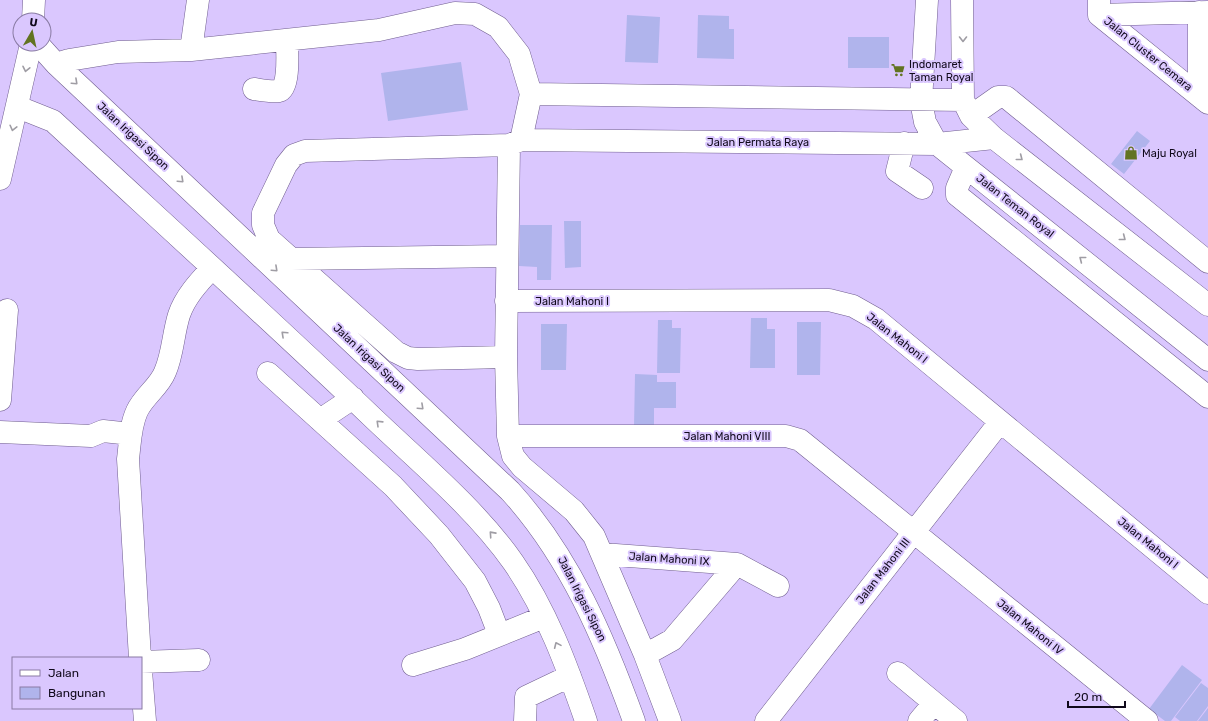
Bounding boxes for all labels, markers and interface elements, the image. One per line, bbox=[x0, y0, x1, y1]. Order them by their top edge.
north arrow bbox=[12, 12, 52, 52]
street label: Jalan Cluster Cemara bbox=[1101, 14, 1195, 94]
text: U bbox=[29, 16, 38, 30]
one-way arrow bbox=[958, 36, 967, 42]
place label: Indomaret Taman Royal bbox=[909, 58, 973, 84]
supermarket icon: Indomaret Taman Royal bbox=[890, 62, 906, 78]
one-way arrow bbox=[22, 66, 31, 72]
one-way arrow bbox=[71, 77, 78, 84]
street label: Jalan Irigasi Sipon bbox=[94, 99, 172, 173]
one-way arrow bbox=[9, 125, 17, 131]
street label: Jalan Permata Raya bbox=[707, 136, 809, 149]
shop icon: Maju Royal bbox=[1123, 145, 1139, 161]
place label: Maju Royal bbox=[1142, 147, 1197, 160]
one-way arrow bbox=[1016, 153, 1023, 160]
street label: Jalan Teman Royal bbox=[973, 172, 1057, 240]
one-way arrow bbox=[176, 175, 183, 182]
one-way arrow bbox=[1118, 233, 1125, 240]
one-way arrow bbox=[1080, 257, 1087, 264]
one-way arrow bbox=[270, 265, 278, 272]
street label: Jalan Mahoni I bbox=[535, 295, 609, 308]
street label: Jalan Mahoni I bbox=[864, 310, 930, 366]
street label: Jalan Irigasi Sipon bbox=[330, 321, 408, 395]
one-way arrow bbox=[281, 332, 289, 339]
one-way arrow bbox=[416, 402, 423, 409]
one-way arrow bbox=[376, 420, 384, 428]
street label: Jalan Mahoni VIII bbox=[684, 430, 770, 443]
street label: Jalan Mahoni I bbox=[1115, 515, 1181, 571]
one-way arrow bbox=[489, 531, 496, 538]
street label: Jalan Mahoni III bbox=[853, 535, 913, 607]
street label: Jalan Mahoni IX bbox=[628, 550, 710, 568]
street label: Jalan Irigasi Sipon bbox=[555, 554, 609, 644]
street label: Jalan Mahoni IV bbox=[994, 596, 1066, 658]
one-way arrow bbox=[554, 642, 562, 650]
legend bbox=[12, 657, 142, 709]
text: Jalan bbox=[48, 666, 79, 680]
scale bar bbox=[1068, 683, 1125, 709]
text: Bangunan bbox=[48, 686, 105, 700]
text: 20 m bbox=[1074, 690, 1102, 704]

